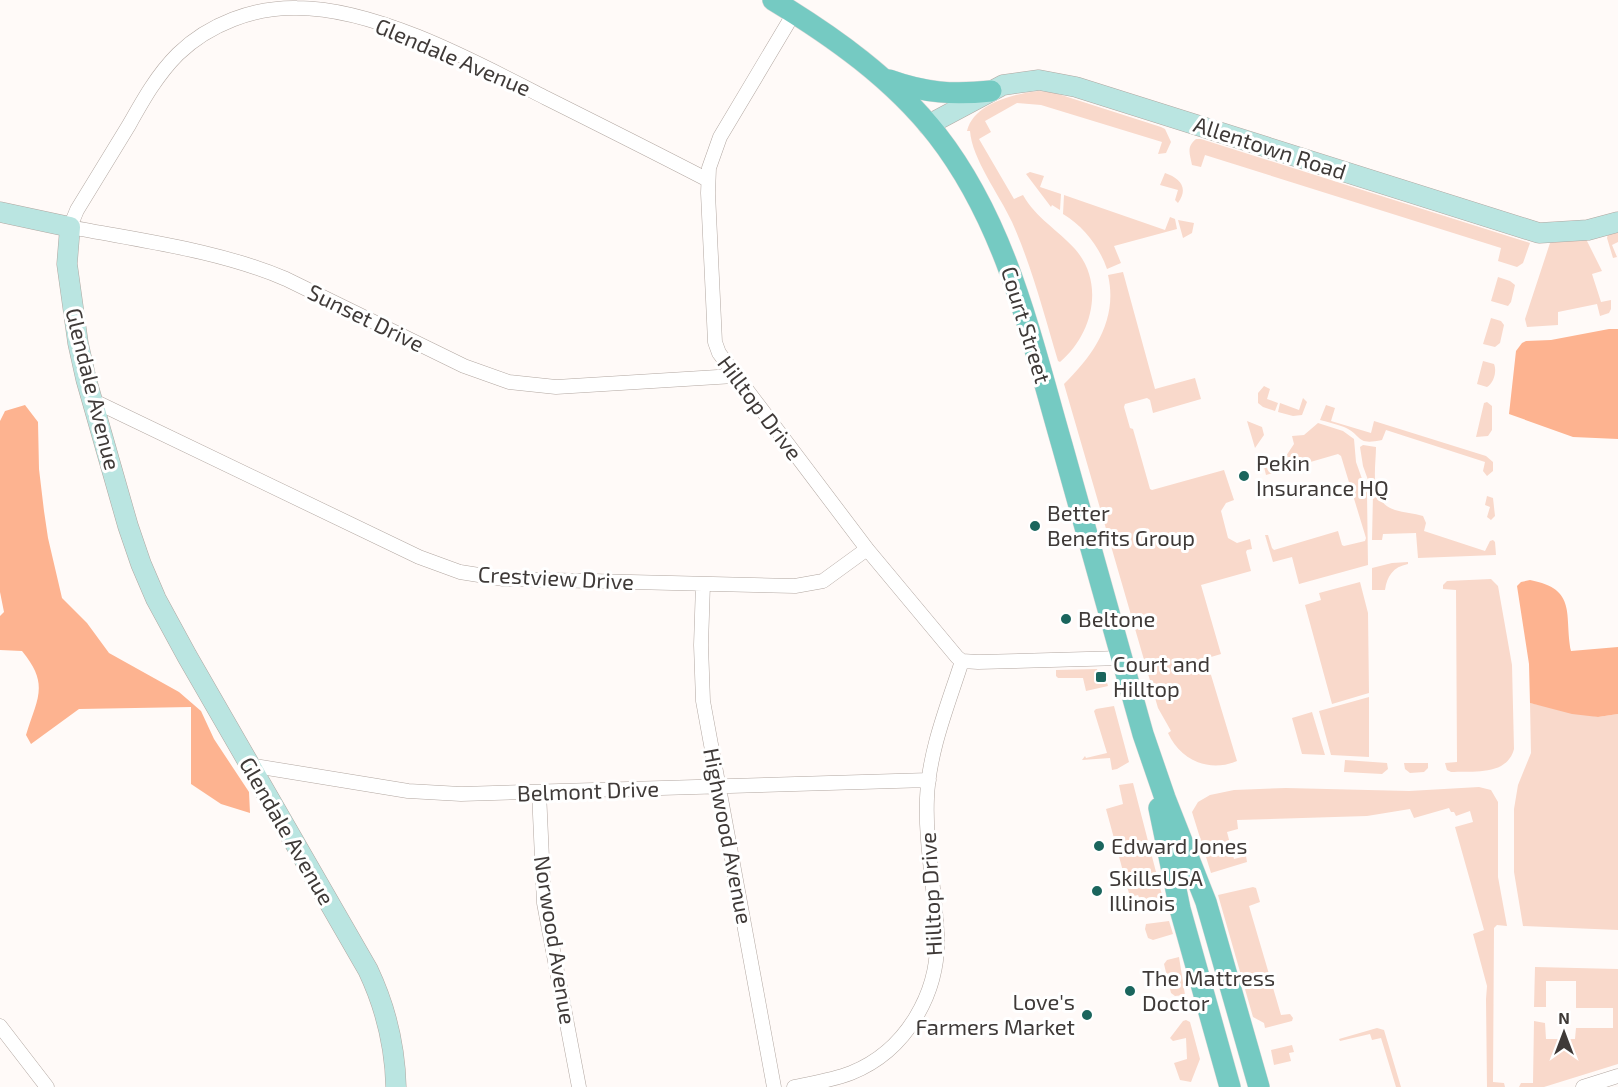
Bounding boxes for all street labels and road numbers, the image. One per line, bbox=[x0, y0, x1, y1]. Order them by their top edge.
street label: Glendale Avenue bbox=[372, 12, 535, 100]
street label: Allentown Road bbox=[1191, 110, 1350, 184]
street label: Court Street bbox=[997, 263, 1057, 386]
street label: Sunset Drive bbox=[304, 278, 429, 356]
street label: Glendale Avenue bbox=[61, 305, 127, 472]
street label: Hilltop Drive bbox=[713, 350, 808, 465]
street label: Crestview Drive bbox=[477, 560, 635, 594]
street label: Highwood Avenue bbox=[699, 745, 759, 926]
street label: Glendale Avenue bbox=[235, 752, 341, 909]
street label: Belmont Drive bbox=[517, 775, 659, 805]
street label: Hilltop Drive bbox=[914, 832, 946, 957]
street label: Norwood Avenue bbox=[530, 854, 582, 1026]

